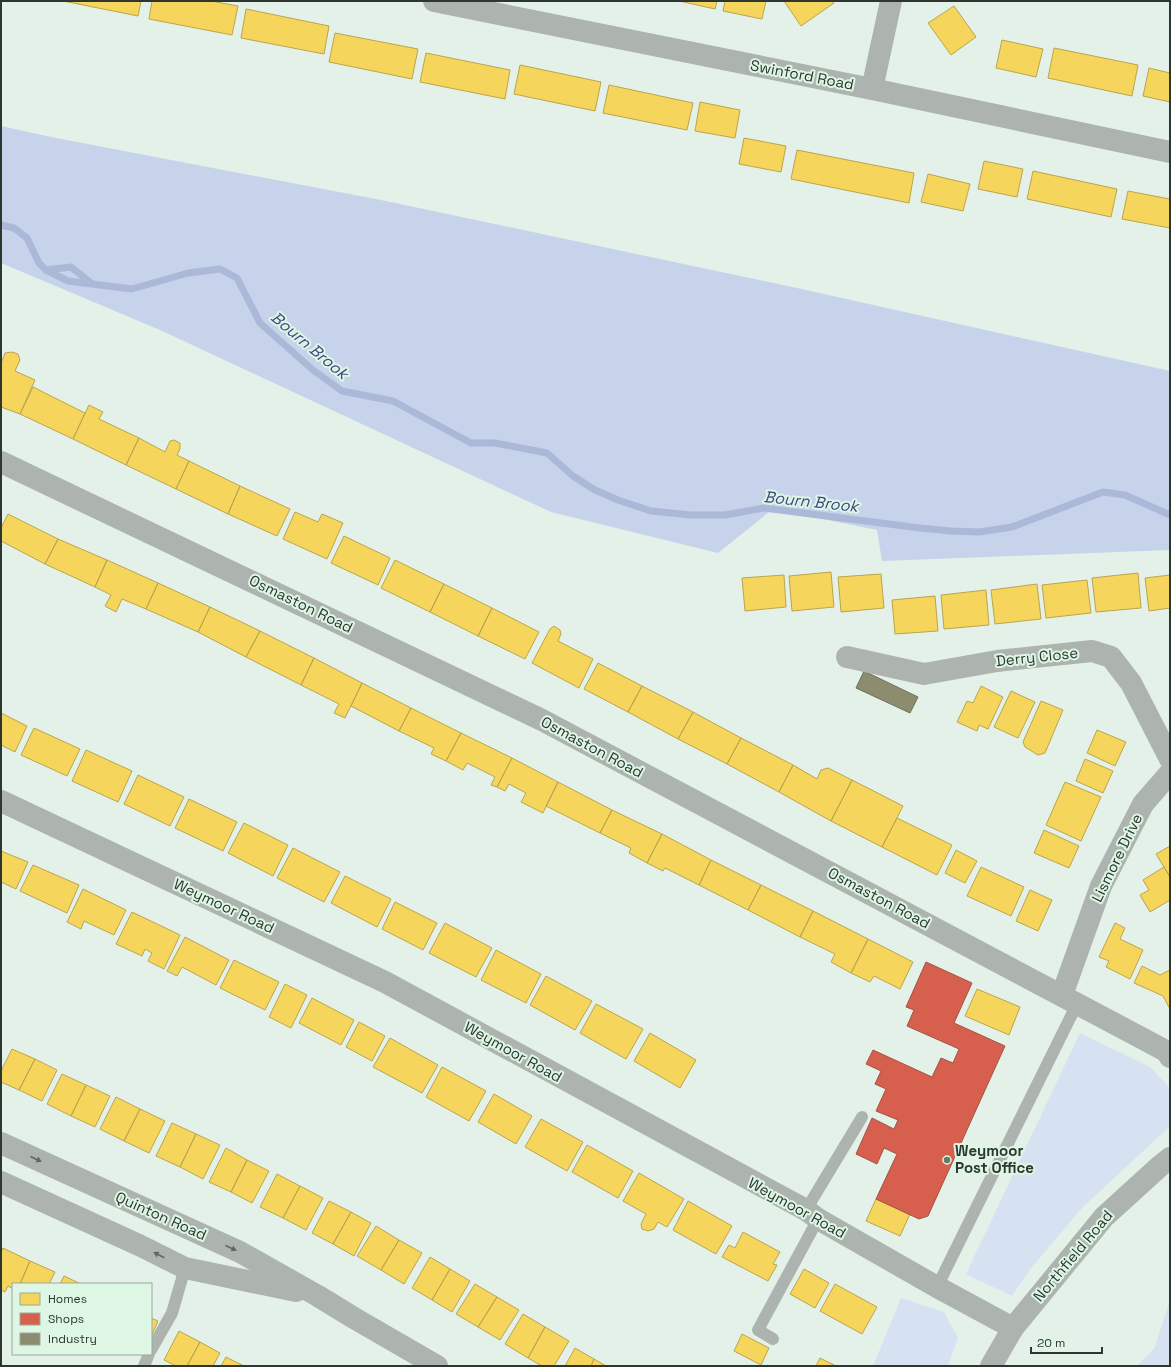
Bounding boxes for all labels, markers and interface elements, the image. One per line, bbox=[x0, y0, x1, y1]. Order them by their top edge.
street label: Swinford Road bbox=[749, 55, 856, 94]
water label: Bourn Brook bbox=[267, 307, 355, 385]
water label: Bourn Brook bbox=[763, 486, 862, 517]
street label: Osmaston Road bbox=[246, 570, 356, 637]
street label: Derry Close bbox=[995, 643, 1079, 670]
street label: Osmaston Road bbox=[538, 712, 647, 781]
street label: Lismore Drive bbox=[1087, 810, 1146, 905]
street label: Osmaston Road bbox=[825, 863, 934, 932]
street label: Weymoor Road bbox=[171, 874, 278, 937]
street label: Weymoor Road bbox=[461, 1017, 565, 1086]
place label: Weymoor Post Office bbox=[955, 1141, 1034, 1177]
marker: Weymoor Post Office bbox=[942, 1155, 952, 1165]
one-way arrow bbox=[31, 1156, 42, 1162]
street label: Weymoor Road bbox=[745, 1173, 849, 1242]
street label: Quinton Road bbox=[113, 1187, 210, 1244]
street label: Northfield Road bbox=[1029, 1206, 1116, 1305]
one-way arrow bbox=[226, 1245, 237, 1251]
one-way arrow bbox=[153, 1252, 165, 1258]
legend bbox=[12, 1283, 152, 1355]
text: Homes bbox=[48, 1291, 87, 1307]
text: Shops bbox=[48, 1311, 84, 1327]
scale bar bbox=[1031, 1329, 1102, 1355]
text: Industry bbox=[48, 1331, 97, 1347]
text: 20 m bbox=[1037, 1335, 1065, 1351]

